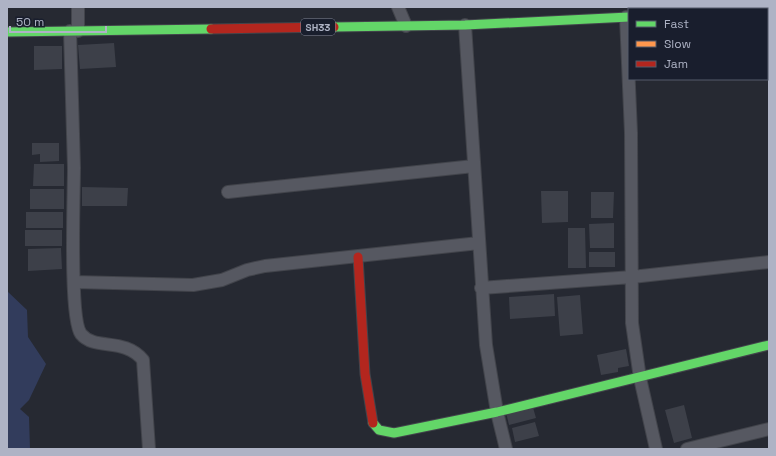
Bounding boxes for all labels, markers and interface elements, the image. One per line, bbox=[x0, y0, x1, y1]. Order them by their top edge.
scale bar bbox=[10, 8, 106, 34]
legend bbox=[628, 8, 768, 80]
text: 50 m bbox=[16, 14, 44, 30]
text: Fast bbox=[664, 16, 689, 32]
road number: SH33 bbox=[301, 19, 335, 35]
text: Slow bbox=[664, 36, 691, 52]
text: Jam bbox=[664, 56, 688, 72]

